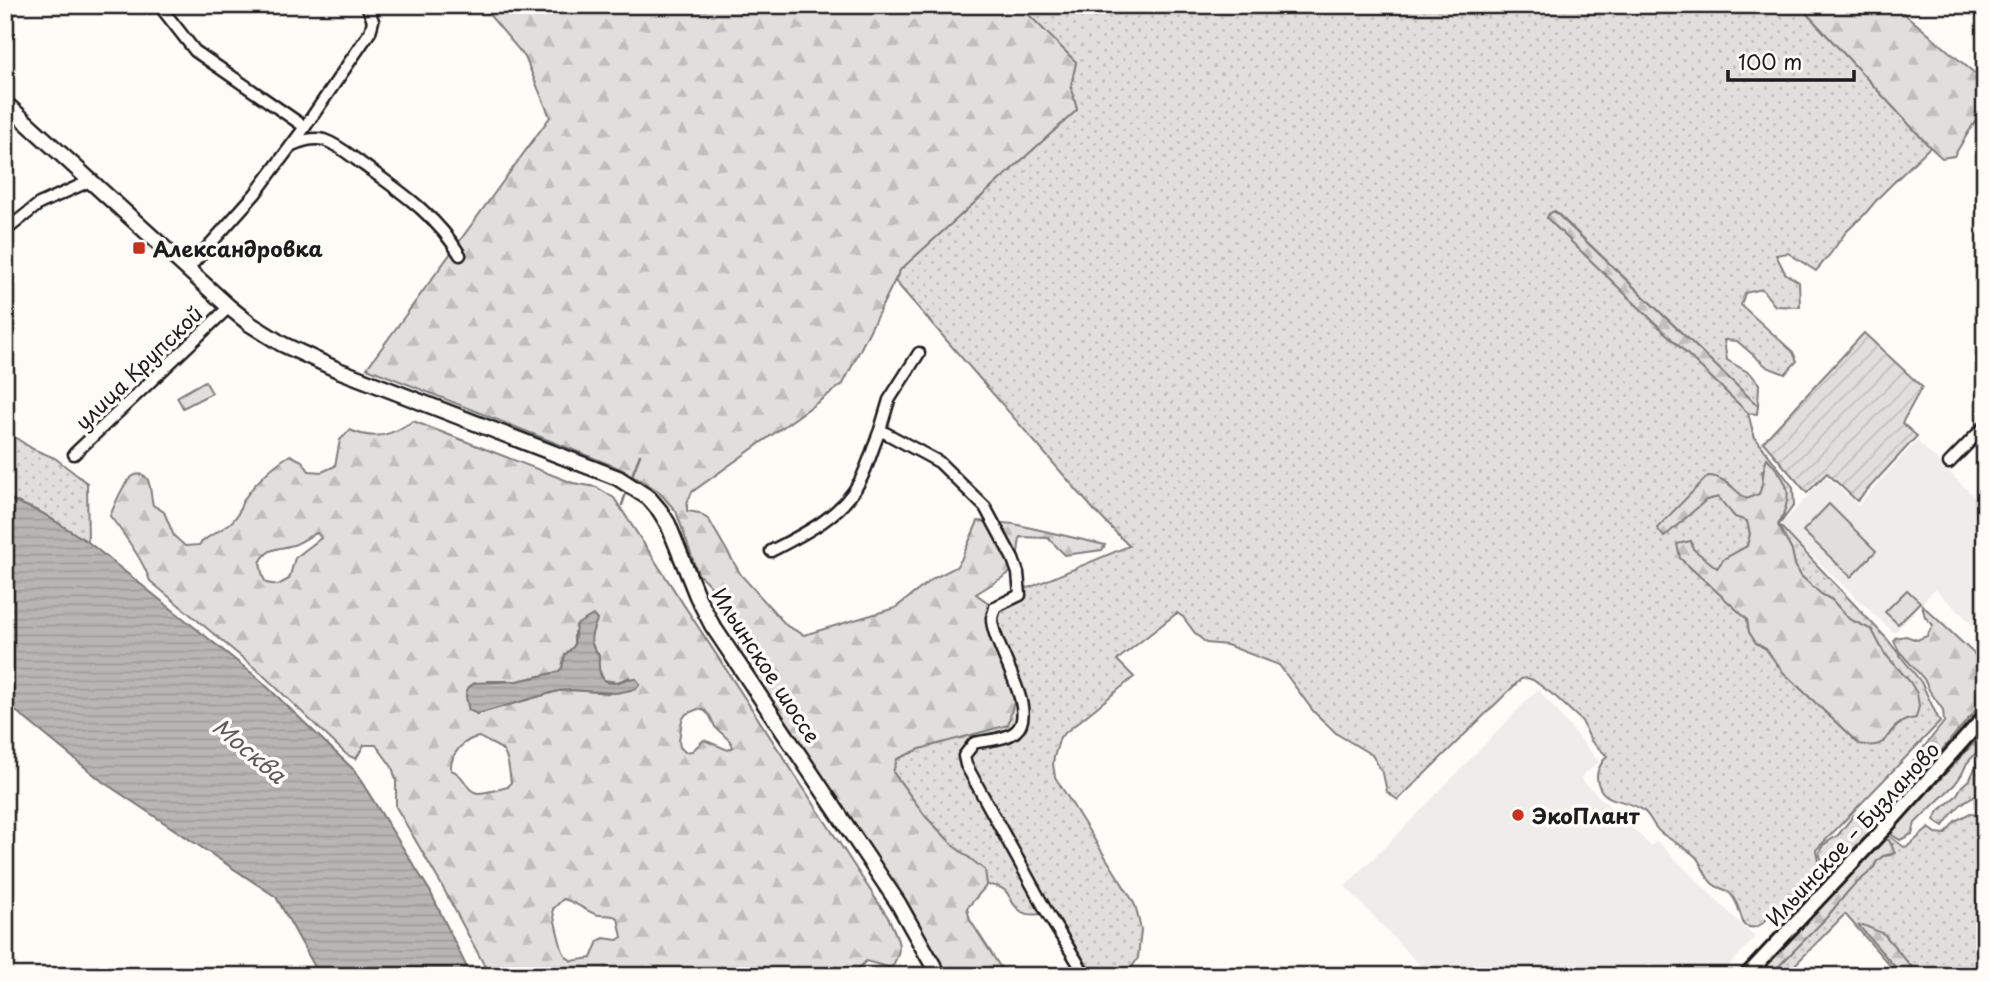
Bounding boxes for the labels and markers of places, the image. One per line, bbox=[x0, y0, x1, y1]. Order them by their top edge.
place label: Александровка bbox=[153, 232, 323, 264]
marker: Александровка bbox=[131, 240, 147, 256]
place label: ЭкоПлант bbox=[1532, 799, 1640, 831]
marker: ЭкоПлант bbox=[1510, 807, 1526, 823]

